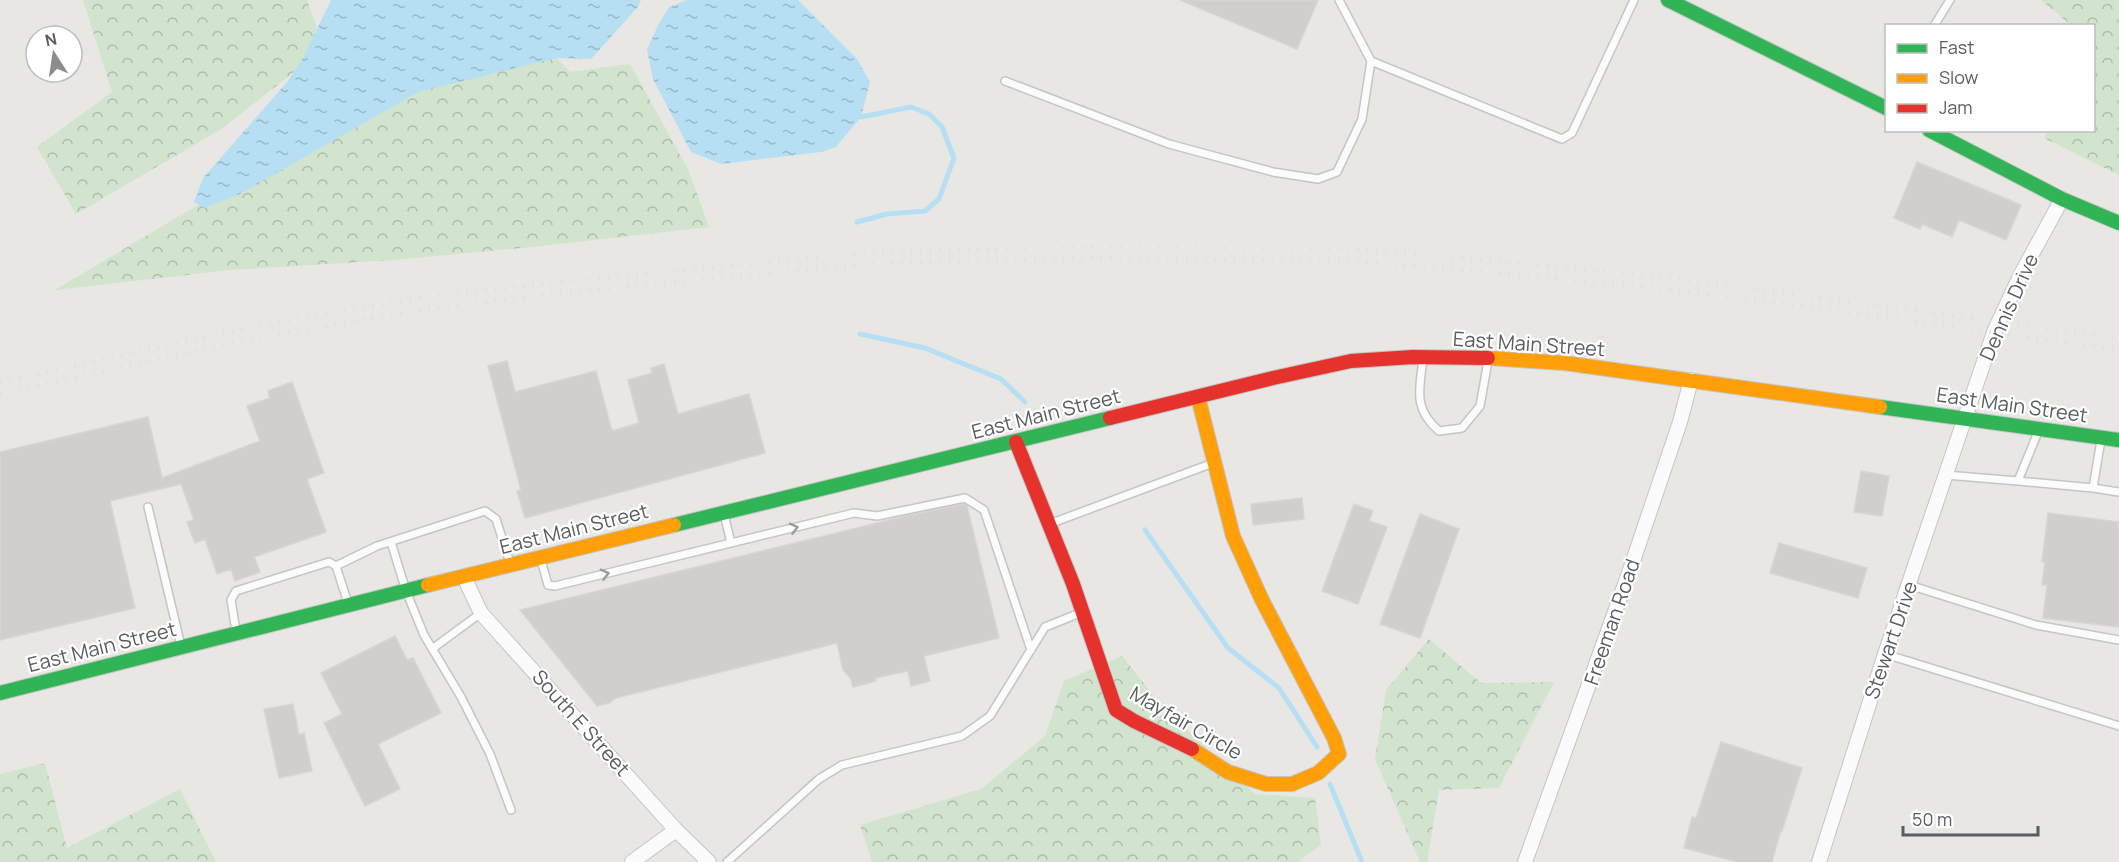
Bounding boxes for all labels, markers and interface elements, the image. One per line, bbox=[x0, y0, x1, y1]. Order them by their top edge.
north arrow bbox=[24, 24, 84, 84]
legend bbox=[1885, 24, 2095, 132]
text: N bbox=[43, 27, 59, 51]
text: Fast bbox=[1939, 35, 1974, 59]
text: Slow bbox=[1939, 65, 1979, 89]
text: Jam bbox=[1939, 95, 1973, 119]
street label: Dennis Drive bbox=[1973, 249, 2044, 365]
street label: East Main Street bbox=[1452, 325, 1606, 362]
street label: East Main Street bbox=[1935, 381, 2089, 428]
street label: East Main Street bbox=[969, 382, 1123, 445]
street label: East Main Street bbox=[497, 497, 651, 560]
one-way arrow bbox=[789, 522, 799, 535]
street label: Freeman Road bbox=[1577, 555, 1646, 688]
one-way arrow bbox=[599, 569, 609, 582]
street label: Stewart Drive bbox=[1858, 577, 1923, 702]
street label: East Main Street bbox=[25, 615, 179, 678]
street label: South E Street bbox=[526, 664, 636, 782]
street label: Mayfair Circle bbox=[1125, 679, 1247, 766]
scale bar bbox=[1903, 799, 2038, 837]
text: 50 m bbox=[1912, 807, 1952, 831]

